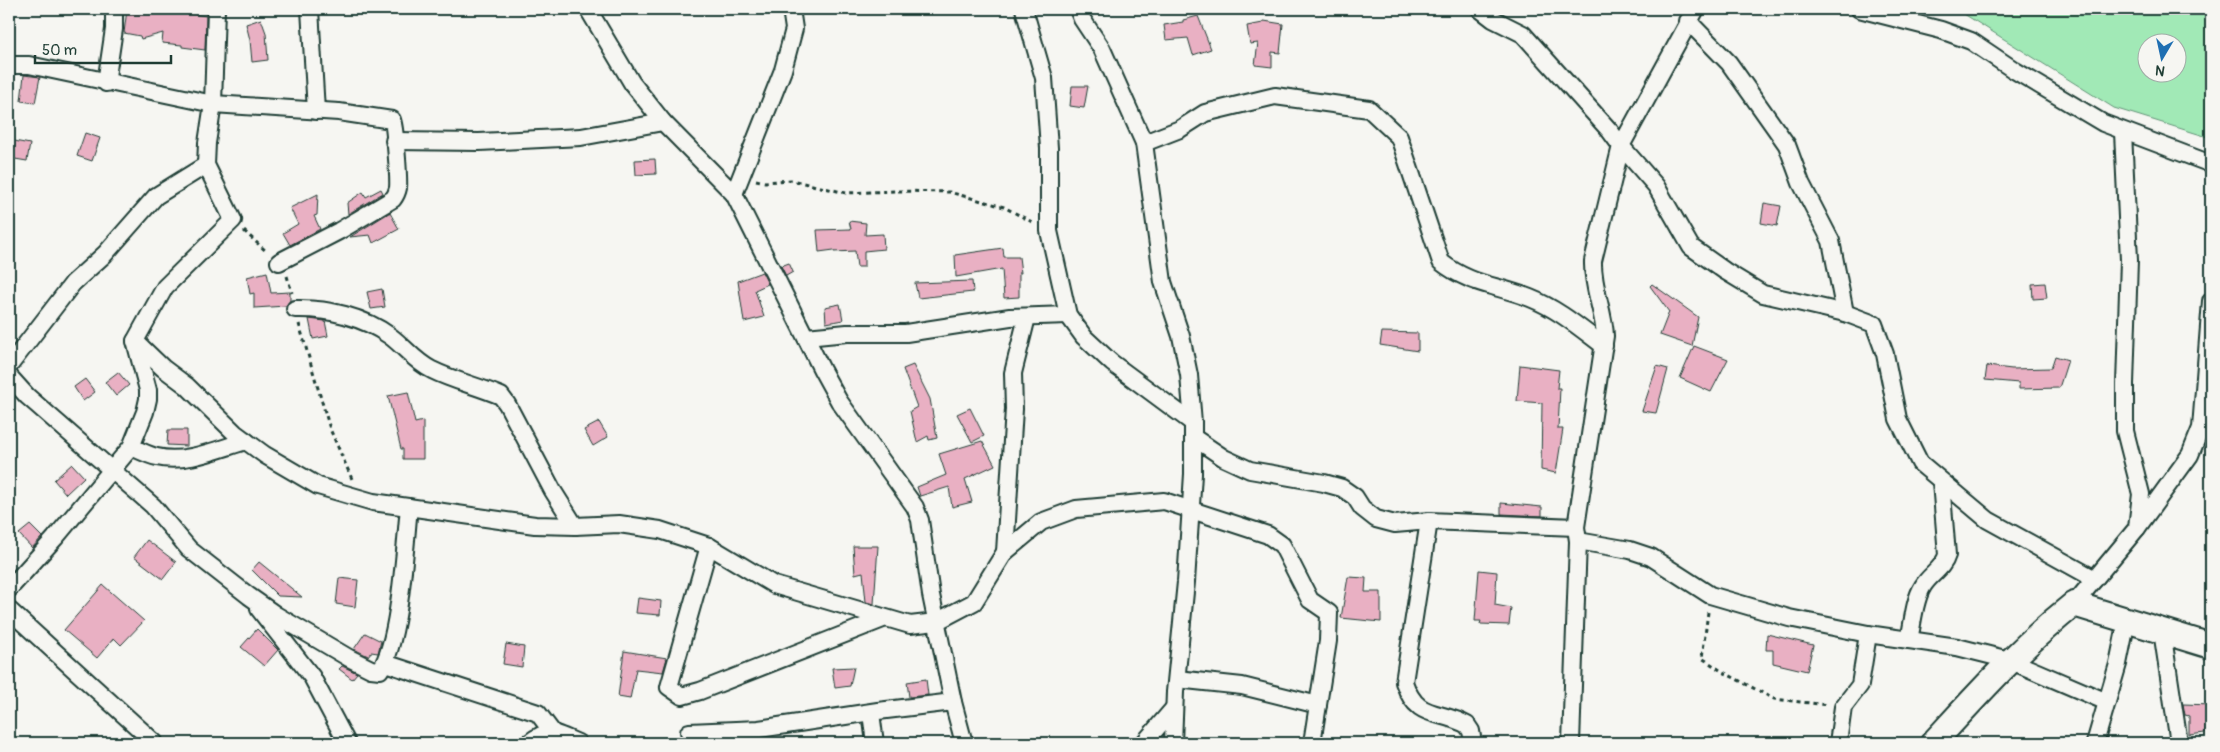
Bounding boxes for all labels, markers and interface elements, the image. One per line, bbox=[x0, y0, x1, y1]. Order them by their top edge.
scale bar bbox=[35, 32, 171, 64]
north arrow bbox=[2138, 32, 2188, 82]
text: 50 m bbox=[42, 41, 77, 60]
text: N bbox=[2154, 61, 2166, 79]

